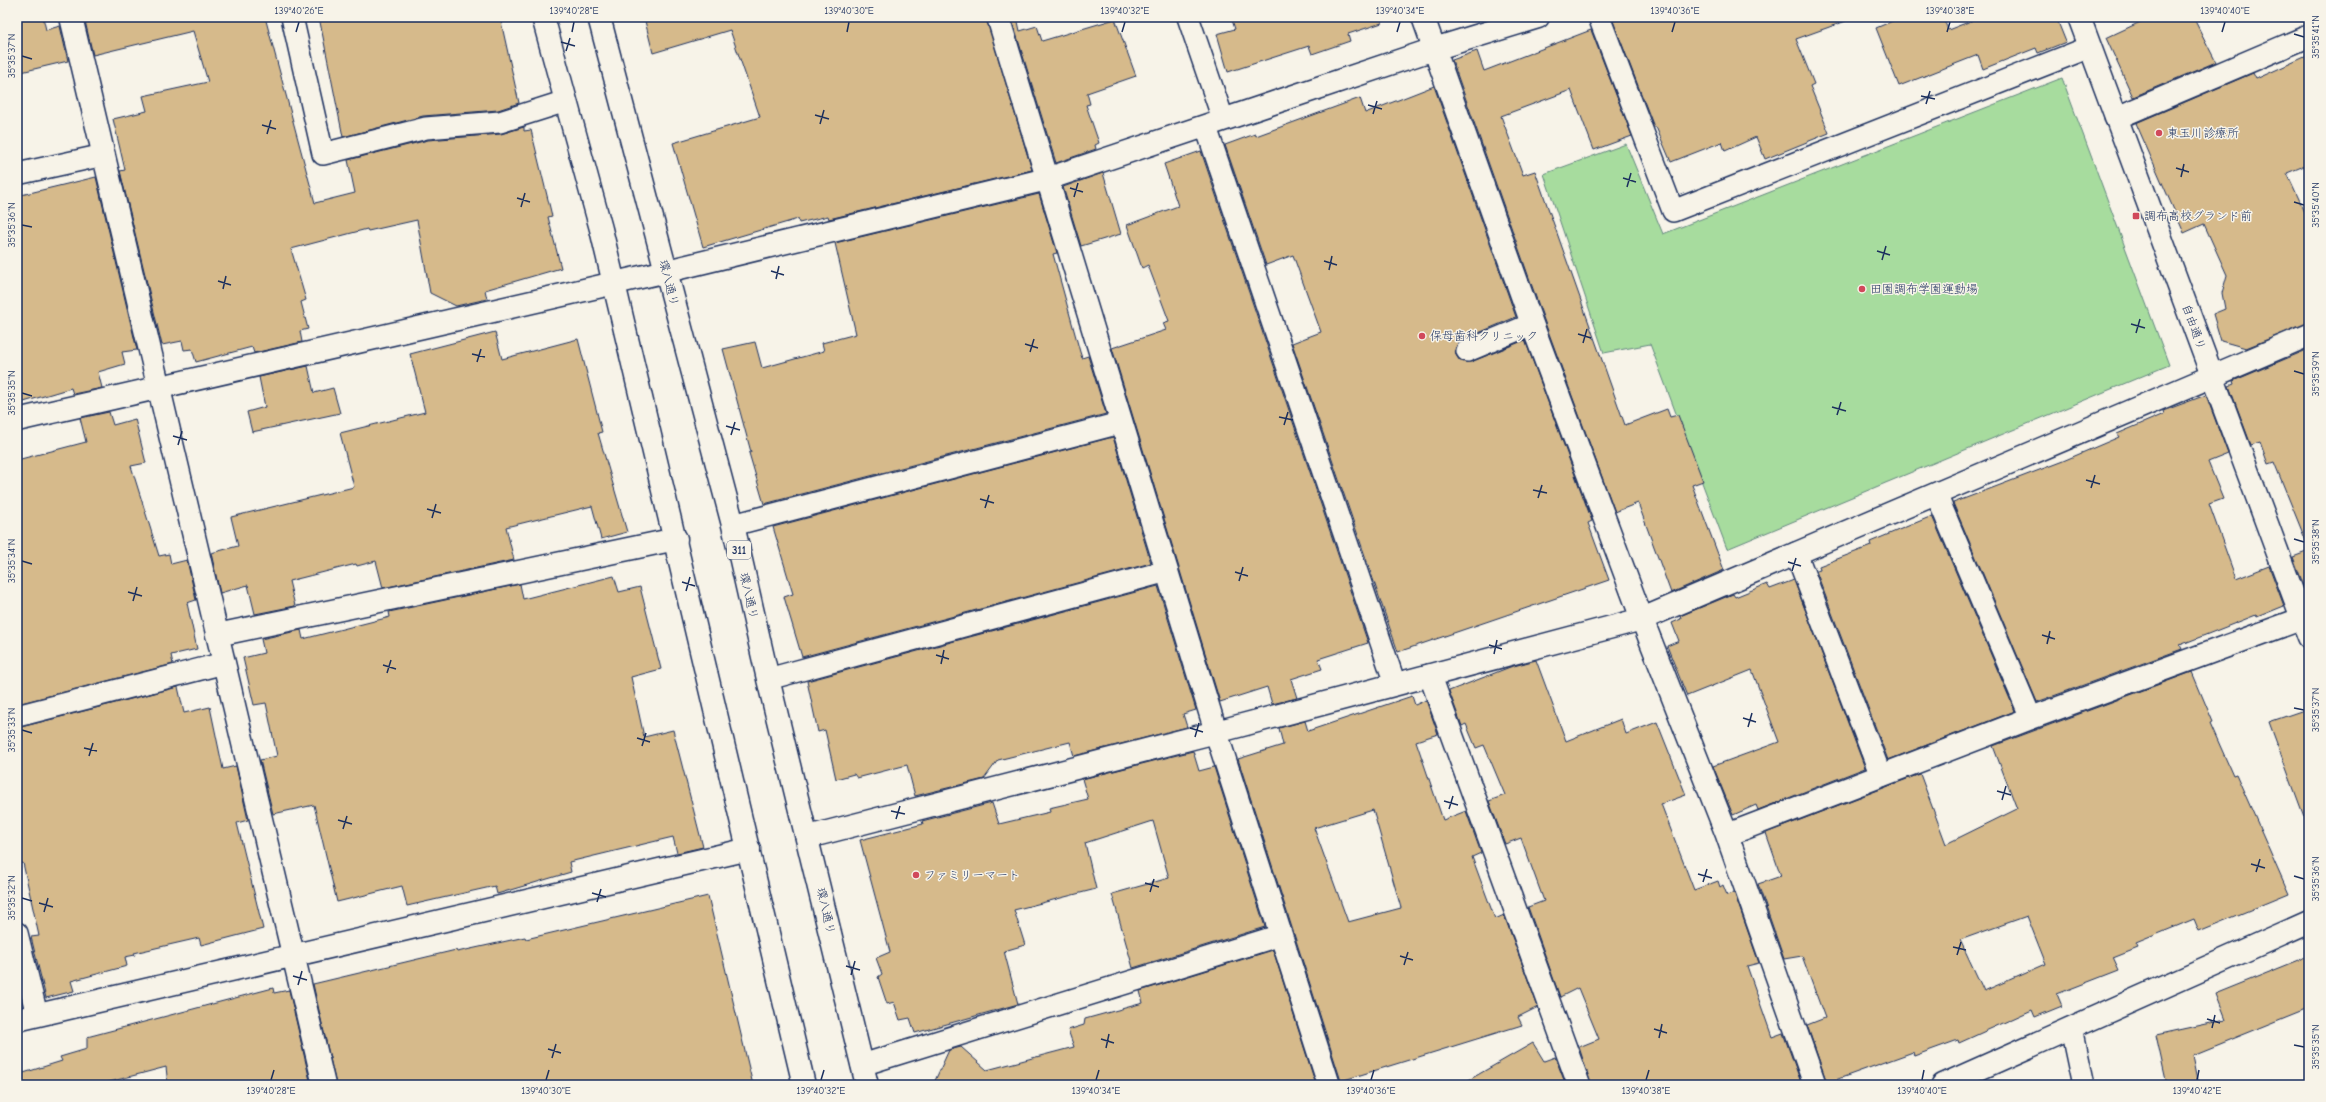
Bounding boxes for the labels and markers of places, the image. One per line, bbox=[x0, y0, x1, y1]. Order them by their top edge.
place label: 東玉川診療所 bbox=[2167, 126, 2239, 140]
marker: 東玉川診療所 bbox=[2154, 128, 2164, 138]
place label: 調布高校グランド前 bbox=[2144, 209, 2252, 223]
marker: 調布高校グランド前 bbox=[2131, 211, 2141, 221]
place label: 田園調布学園運動場 bbox=[1870, 282, 1978, 296]
marker: 田園調布学園運動場 bbox=[1857, 284, 1867, 294]
place label: 保母歯科クリニック bbox=[1430, 329, 1538, 343]
marker: 保母歯科クリニック bbox=[1417, 331, 1427, 341]
place label: ファミリーマート bbox=[924, 868, 1020, 882]
marker: ファミリーマート bbox=[911, 870, 921, 880]

